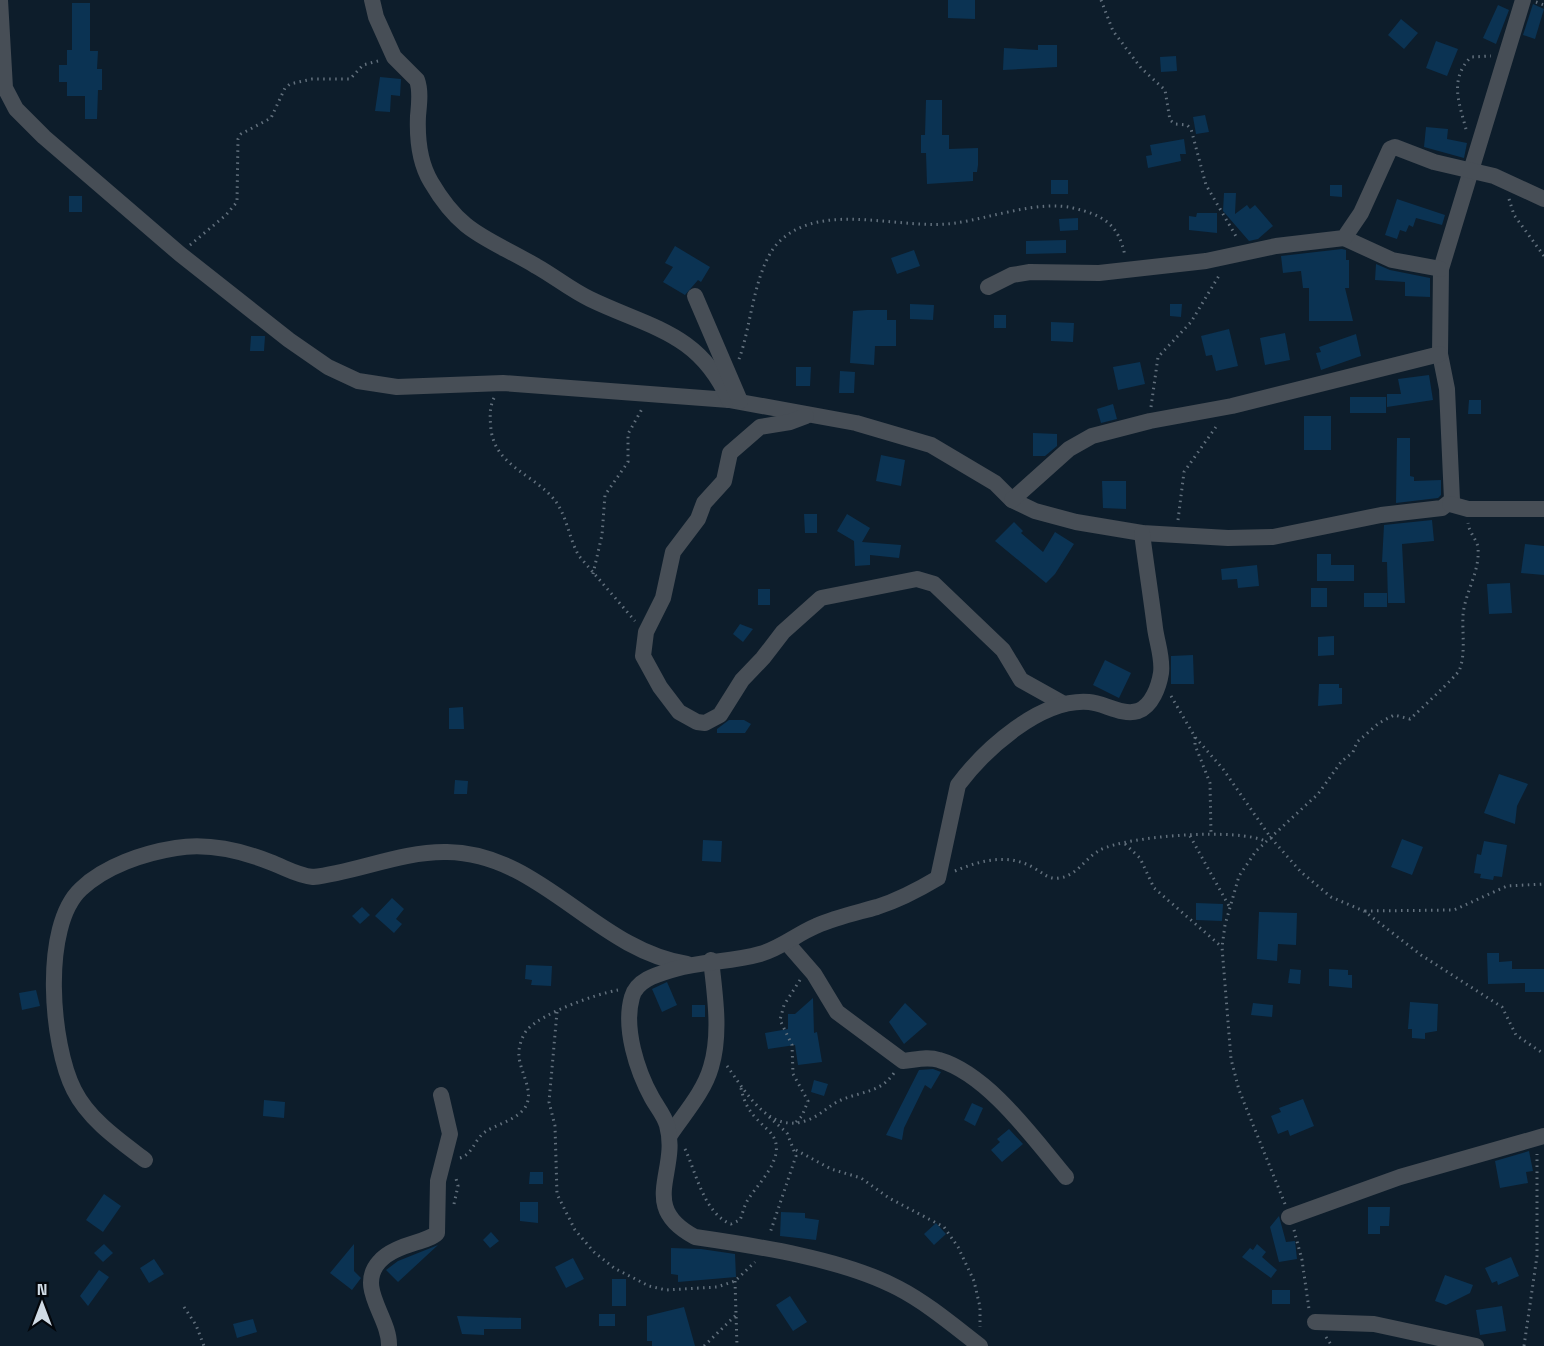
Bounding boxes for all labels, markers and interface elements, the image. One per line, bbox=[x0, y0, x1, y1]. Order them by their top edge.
north arrow bbox=[12, 1274, 72, 1334]
text: N bbox=[37, 1279, 47, 1300]

